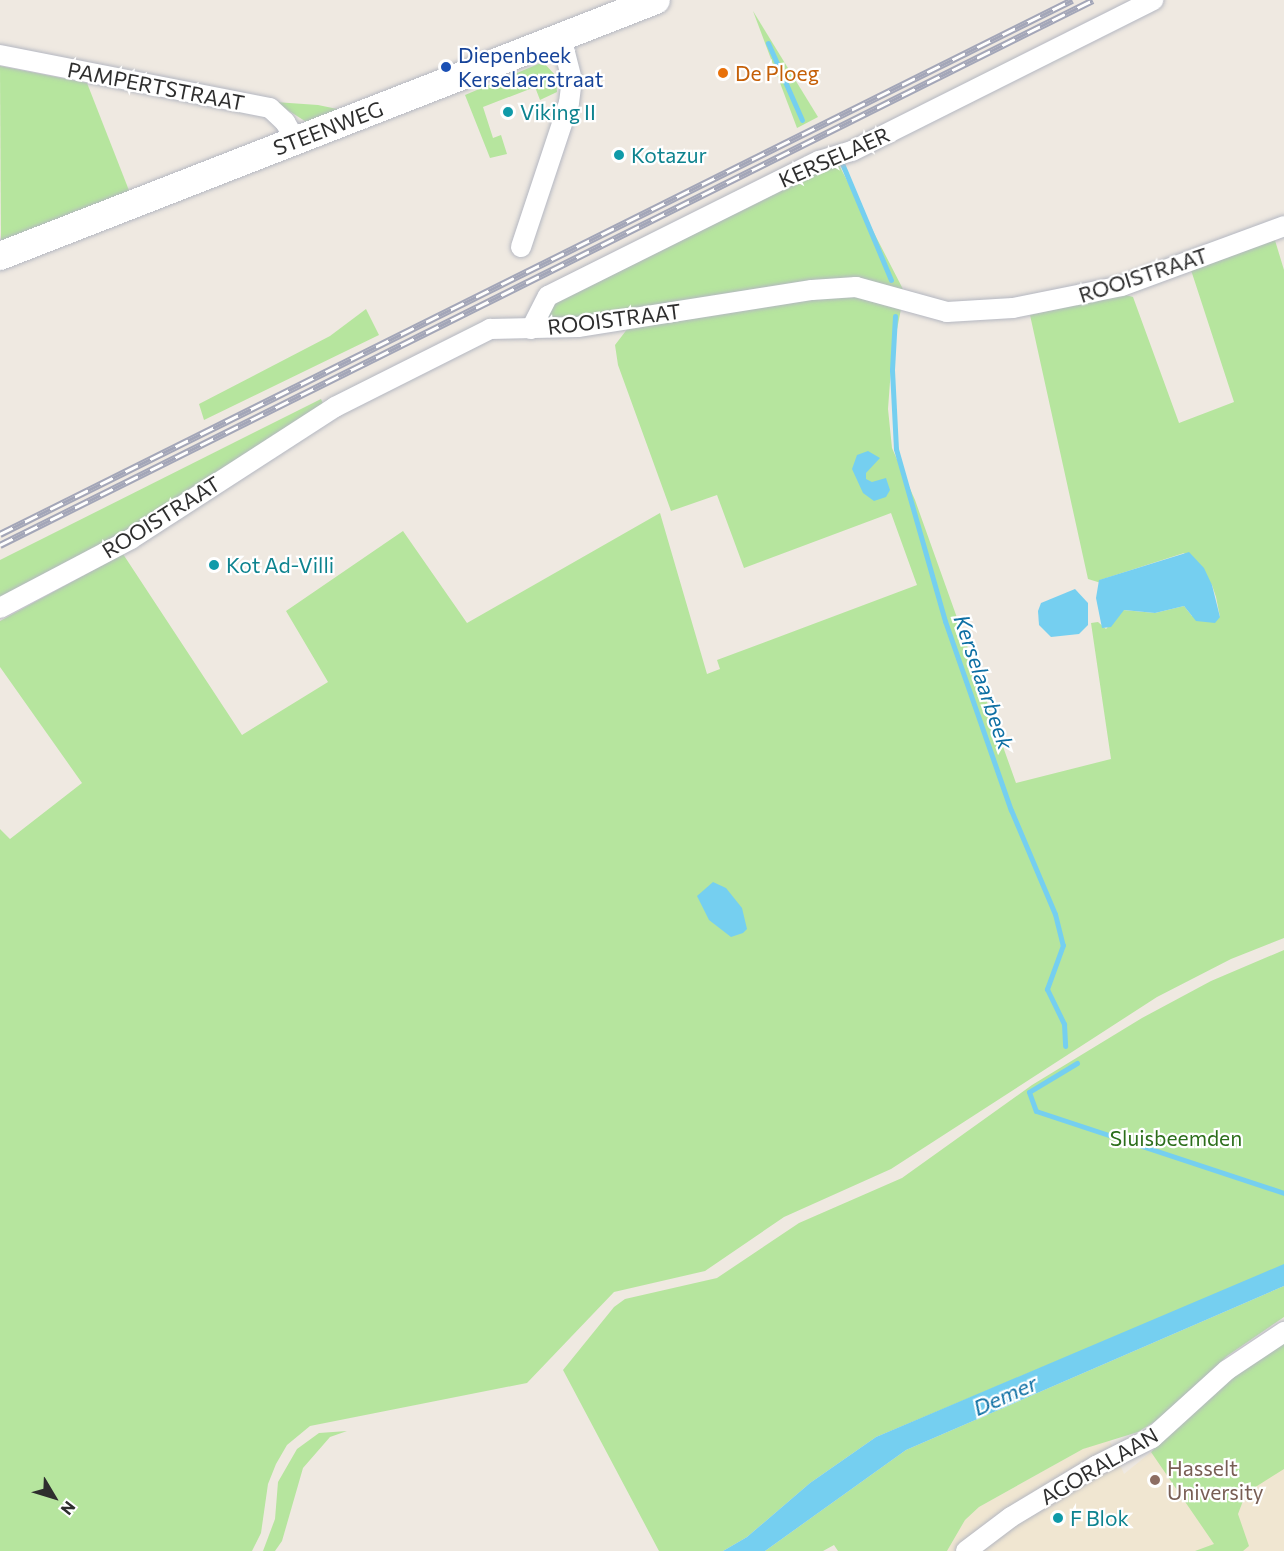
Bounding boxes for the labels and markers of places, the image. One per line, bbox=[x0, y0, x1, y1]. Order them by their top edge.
place label: Diepenbeek Kerselaerstraat bbox=[458, 42, 603, 92]
marker: Diepenbeek Kerselaerstraat bbox=[439, 60, 453, 74]
place label: De Ploeg bbox=[735, 60, 819, 86]
marker: De Ploeg bbox=[716, 66, 730, 80]
place label: Viking II bbox=[520, 99, 596, 125]
marker: Viking II bbox=[501, 105, 515, 119]
place label: Kotazur bbox=[631, 142, 707, 168]
marker: Kotazur bbox=[612, 148, 626, 162]
place label: Kot Ad-Villi bbox=[226, 552, 334, 578]
marker: Kot Ad-Villi bbox=[207, 558, 221, 572]
place label: Hasselt University bbox=[1167, 1455, 1264, 1505]
marker: Hasselt University bbox=[1148, 1473, 1162, 1487]
place label: F Blok bbox=[1070, 1505, 1129, 1531]
marker: F Blok bbox=[1051, 1511, 1065, 1525]

